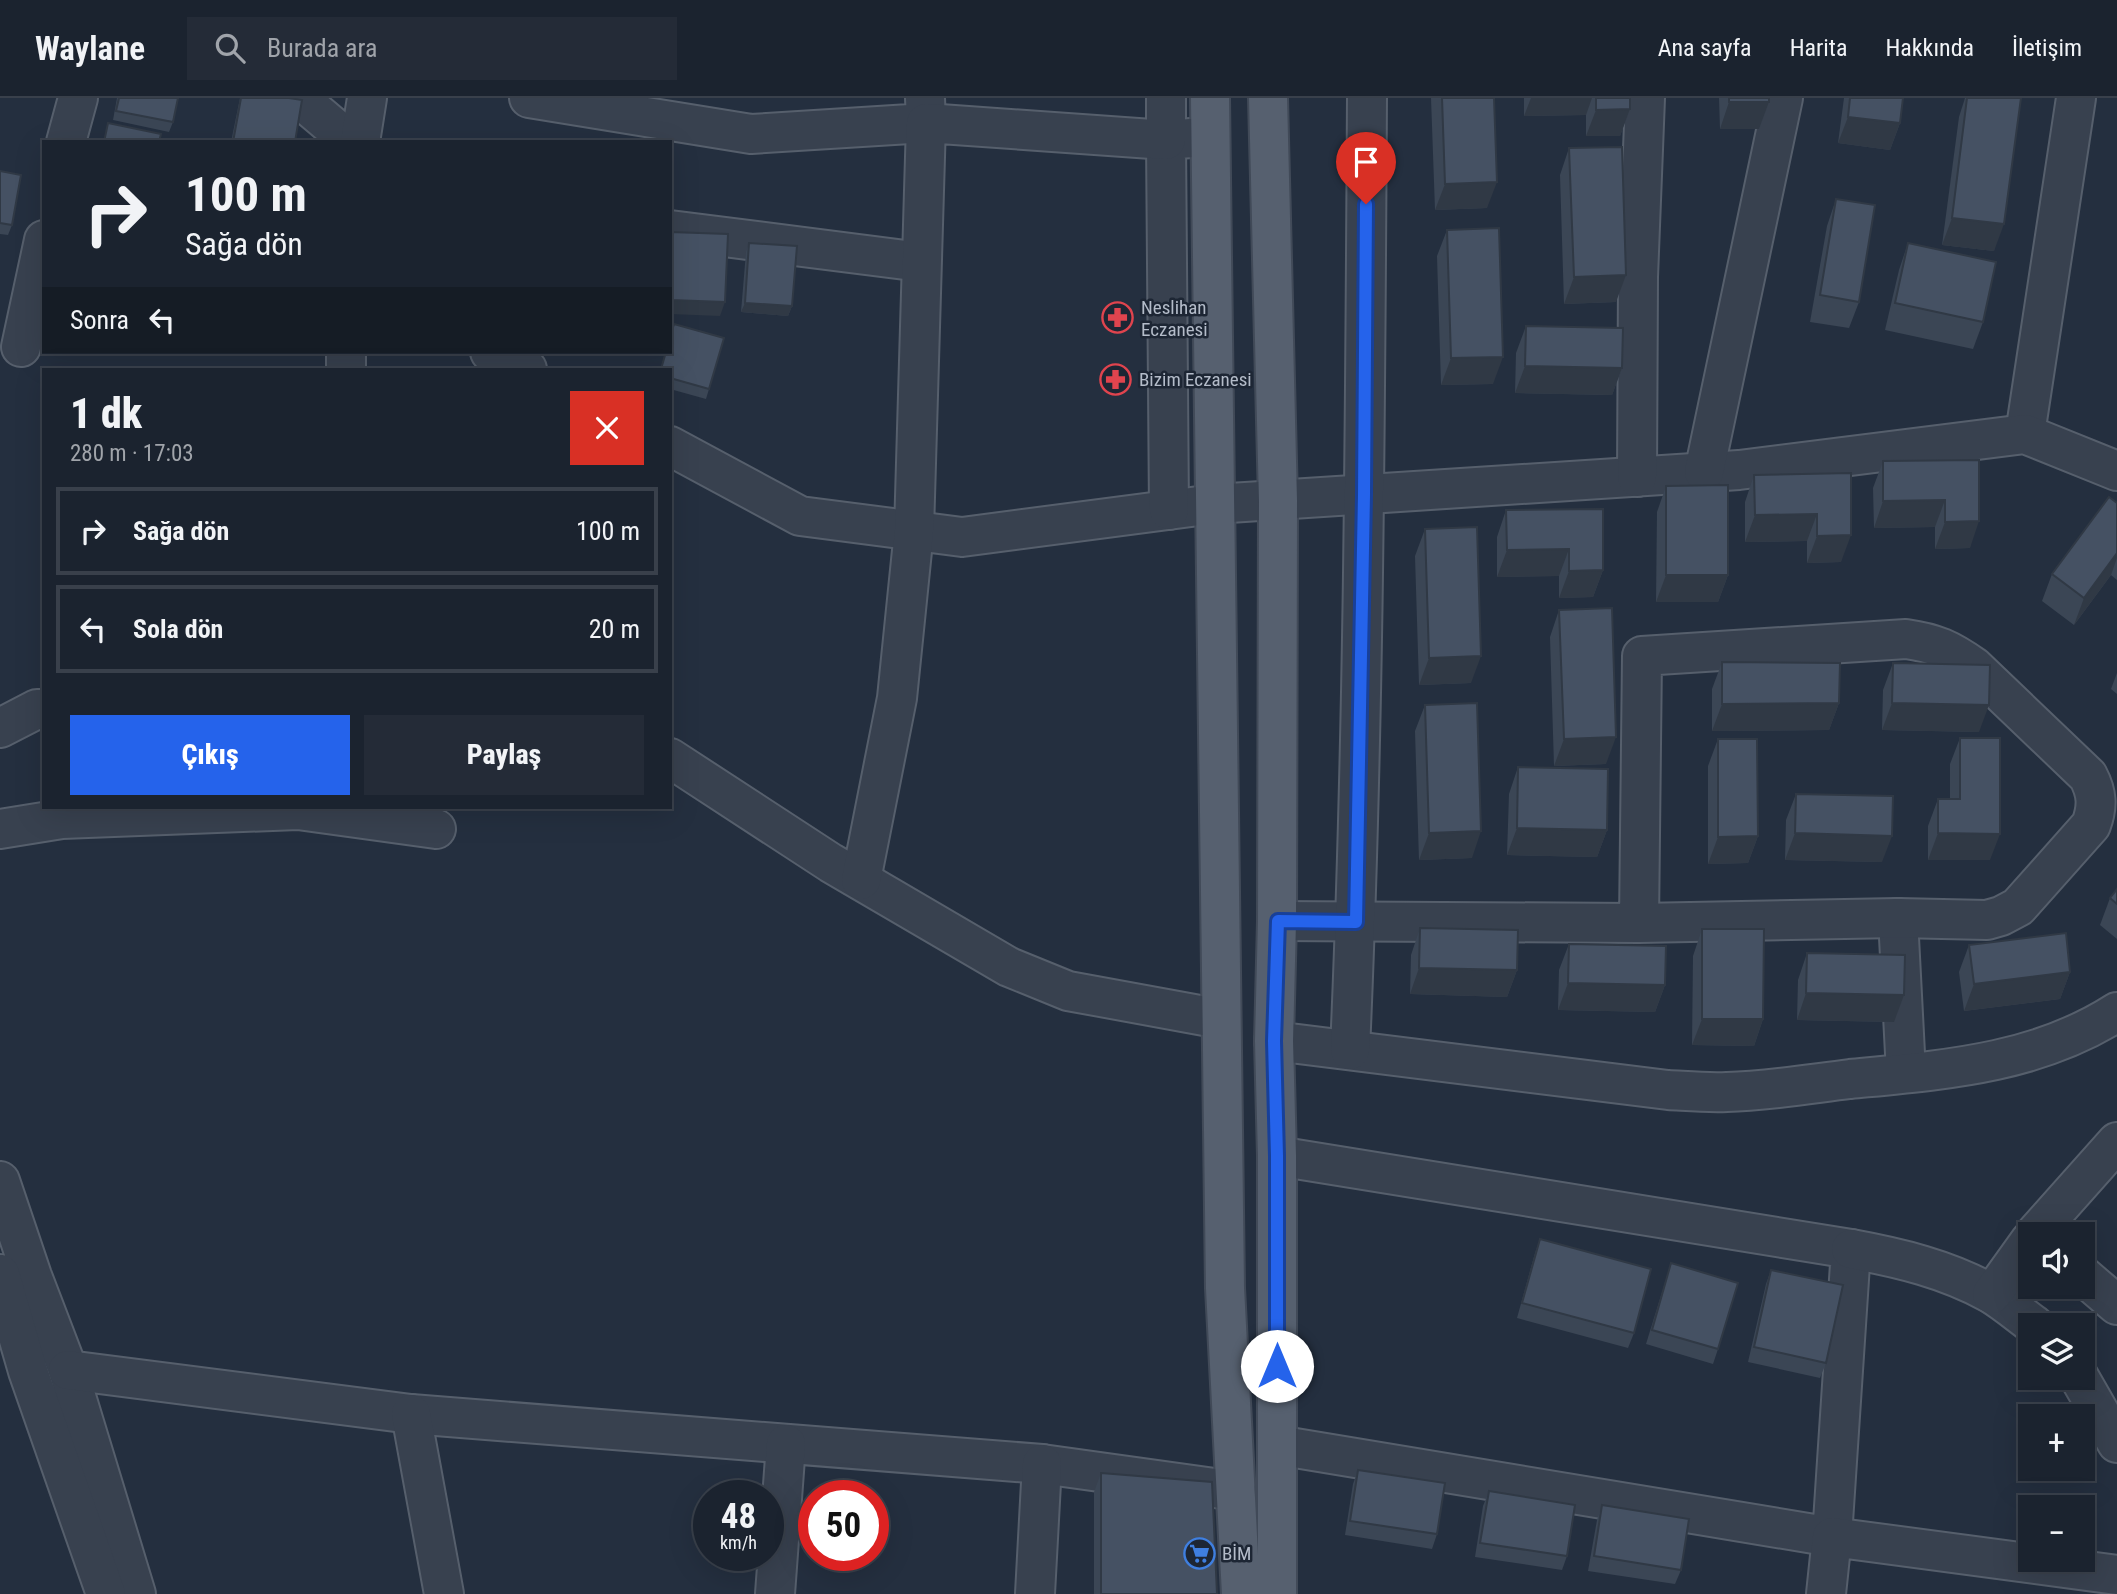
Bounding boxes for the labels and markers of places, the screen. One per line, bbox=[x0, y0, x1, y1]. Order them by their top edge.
pin bbox=[1336, 132, 1396, 204]
place label: Neslihan Eczanesi bbox=[1141, 296, 1208, 341]
pharmacy icon: Neslihan Eczanesi bbox=[1101, 301, 1135, 335]
pharmacy icon: Bizim Eczanesi bbox=[1099, 362, 1133, 396]
place label: Bizim Eczanesi bbox=[1139, 368, 1252, 391]
supermarket icon: BİM bbox=[1182, 1536, 1216, 1570]
place label: BİM bbox=[1222, 1542, 1251, 1565]

